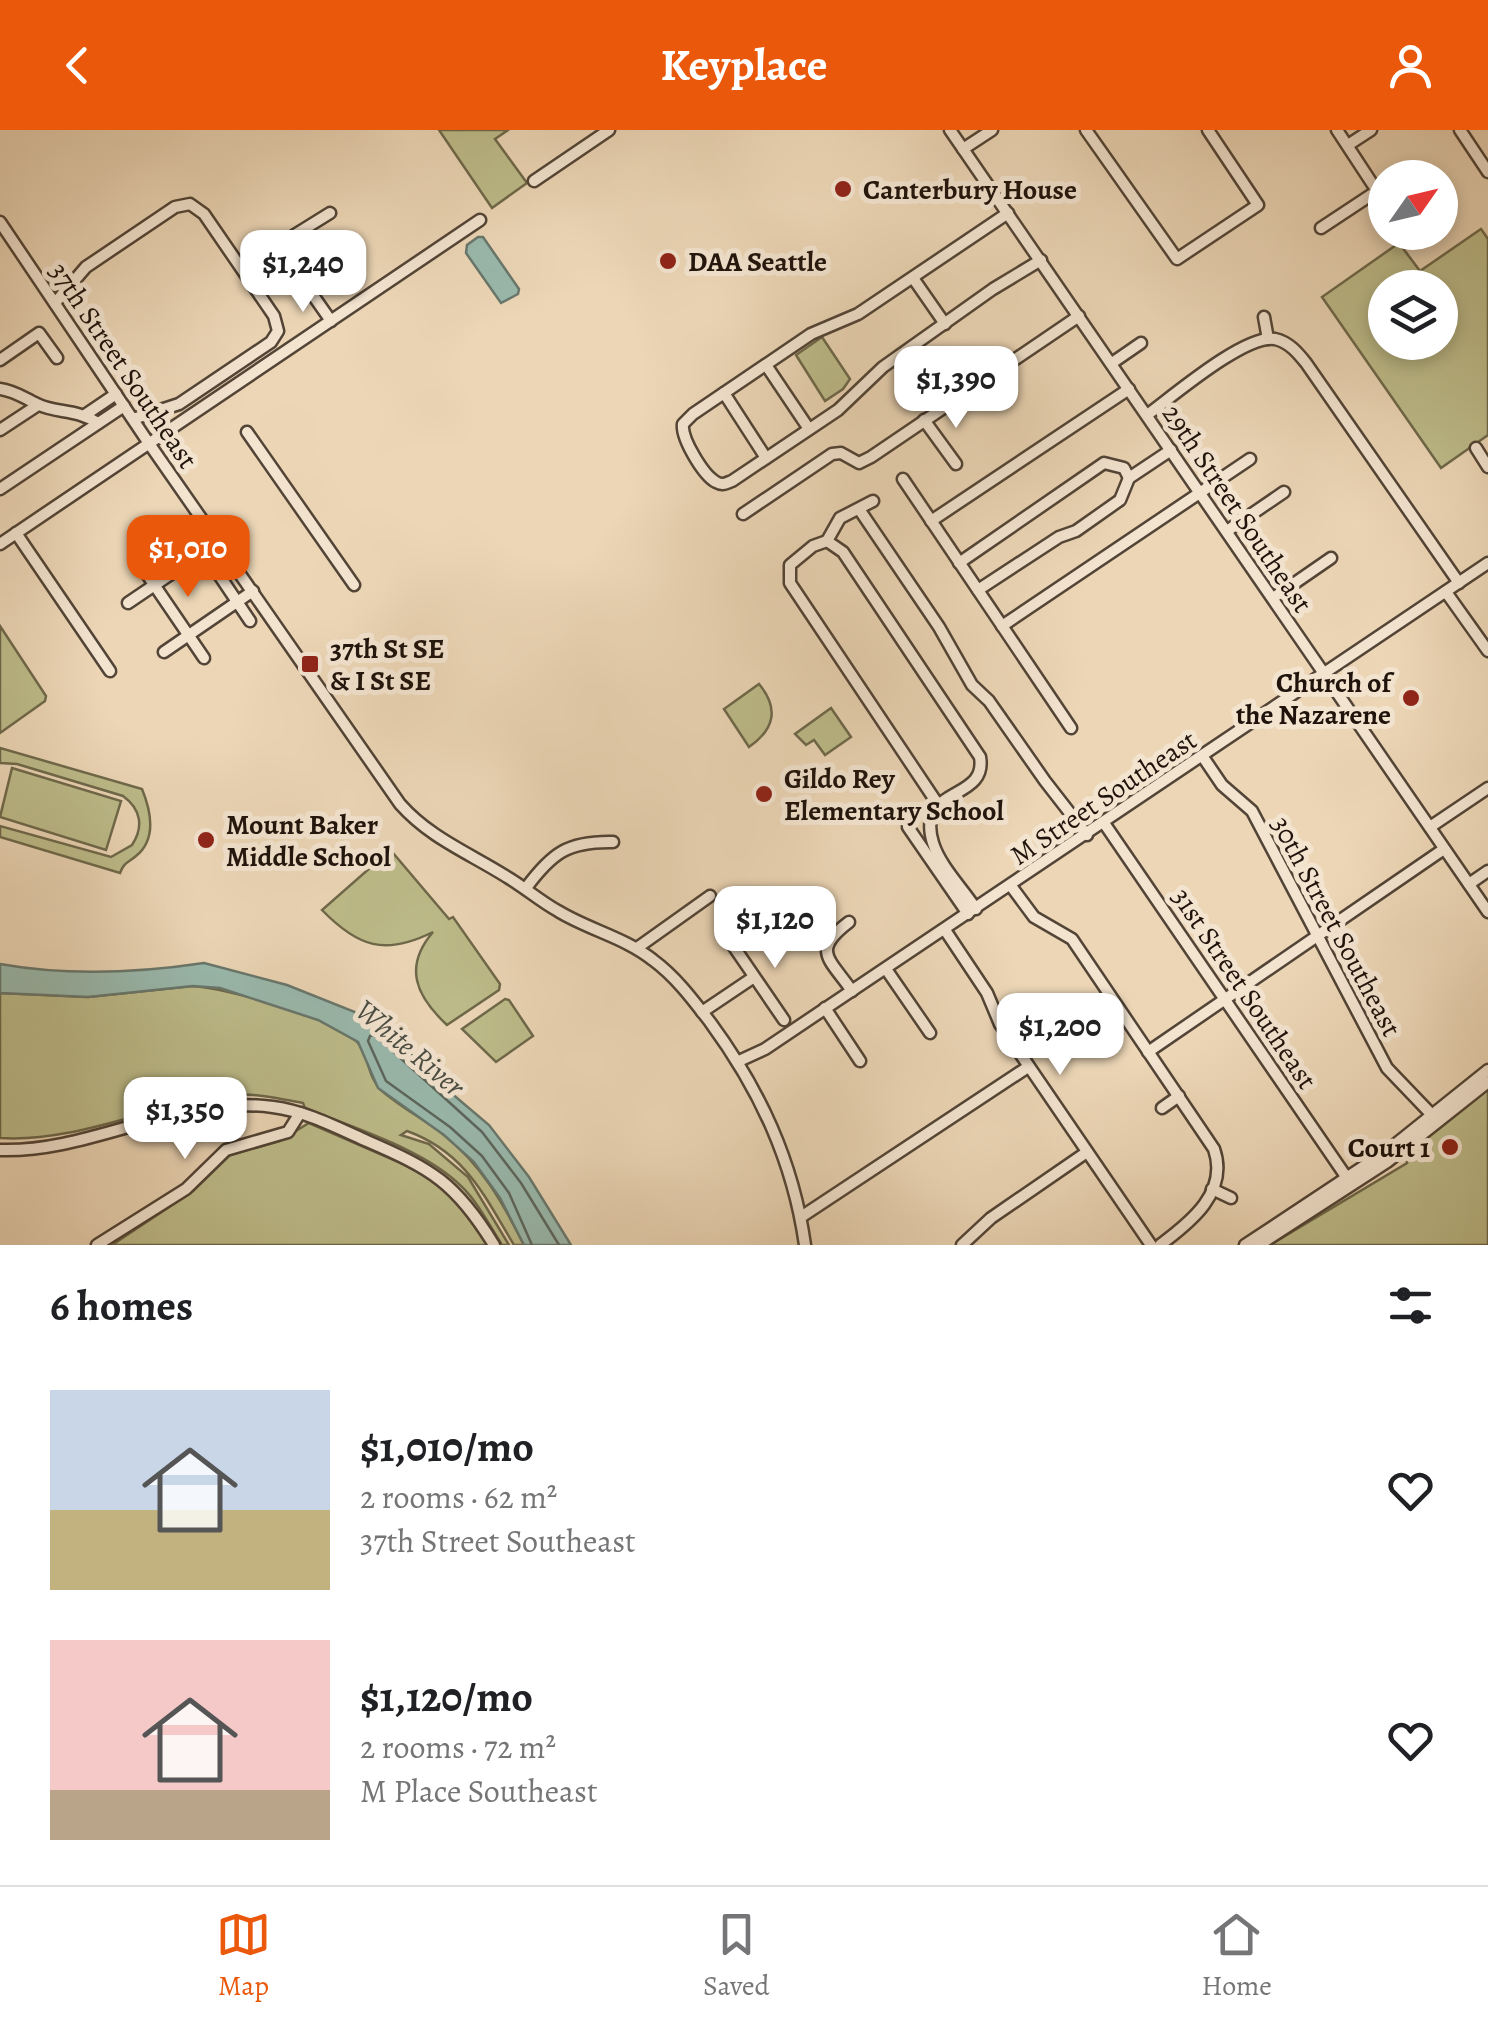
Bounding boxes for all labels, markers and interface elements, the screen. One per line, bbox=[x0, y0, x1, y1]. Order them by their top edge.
text: Keyplace bbox=[661, 34, 827, 96]
icon: back bbox=[50, 38, 105, 93]
icon: person bbox=[1383, 38, 1438, 93]
north arrow bbox=[1368, 160, 1458, 250]
map controls bbox=[1368, 160, 1458, 360]
place label: Canterbury House bbox=[863, 171, 1077, 209]
marker: Canterbury House bbox=[832, 178, 854, 200]
pin: $1,240 bbox=[222, 230, 384, 315]
text: $1,240 bbox=[262, 240, 344, 284]
place label: DAA Seattle bbox=[688, 243, 827, 281]
marker: DAA Seattle bbox=[657, 250, 679, 272]
street label: 37th Street Southeast bbox=[40, 255, 206, 476]
button: layers bbox=[1368, 270, 1458, 360]
pin: $1,390 bbox=[875, 346, 1037, 431]
text: $1,390 bbox=[916, 356, 996, 400]
street label: 29th Street Southeast bbox=[1153, 397, 1321, 620]
pin: $1,010 bbox=[107, 515, 269, 600]
text: $1,010 bbox=[149, 525, 227, 569]
place label: 37th St SE & I St SE bbox=[330, 630, 444, 700]
marker: 37th St SE & I St SE bbox=[299, 653, 321, 675]
place label: Church of the Nazarene bbox=[1236, 664, 1394, 734]
marker: Church of the Nazarene bbox=[1400, 687, 1422, 709]
street label: M Street Southeast bbox=[1003, 721, 1204, 874]
place label: Gildo Rey Elementary School bbox=[784, 760, 1005, 830]
marker: Gildo Rey Elementary School bbox=[753, 783, 775, 805]
place label: Mount Baker Middle School bbox=[226, 806, 392, 876]
street label: 30th Street Southeast bbox=[1262, 810, 1410, 1043]
marker: Mount Baker Middle School bbox=[195, 829, 217, 851]
street label: 31st Street Southeast bbox=[1163, 880, 1326, 1097]
pin: $1,120 bbox=[694, 886, 856, 971]
text: $1,120 bbox=[736, 896, 814, 940]
water label: White River bbox=[347, 990, 475, 1107]
pin: $1,200 bbox=[979, 993, 1141, 1078]
text: $1,200 bbox=[1019, 1003, 1101, 1047]
pin: $1,350 bbox=[104, 1077, 266, 1162]
text: $1,350 bbox=[146, 1087, 224, 1131]
place label: Court 1 bbox=[1348, 1129, 1430, 1167]
marker: Court 1 bbox=[1439, 1136, 1461, 1158]
text: 6 homes bbox=[50, 1277, 193, 1334]
icon: filters bbox=[1383, 1278, 1438, 1333]
text: $1,010/mo bbox=[360, 1418, 534, 1475]
icon: home bbox=[130, 1430, 250, 1550]
icon: heart bbox=[1383, 1463, 1438, 1518]
text: 2 rooms · 62 m² bbox=[360, 1475, 557, 1519]
text: 37th Street Southeast bbox=[360, 1519, 636, 1563]
text: $1,120/mo bbox=[360, 1668, 533, 1725]
icon: home bbox=[130, 1680, 250, 1800]
icon: heart bbox=[1383, 1713, 1438, 1768]
text: 2 rooms · 72 m² bbox=[360, 1725, 556, 1769]
text: M Place Southeast bbox=[360, 1769, 597, 1813]
tab: Map bbox=[216, 1907, 271, 2005]
tab: Saved bbox=[703, 1907, 770, 2005]
tab: Home bbox=[1202, 1907, 1272, 2005]

